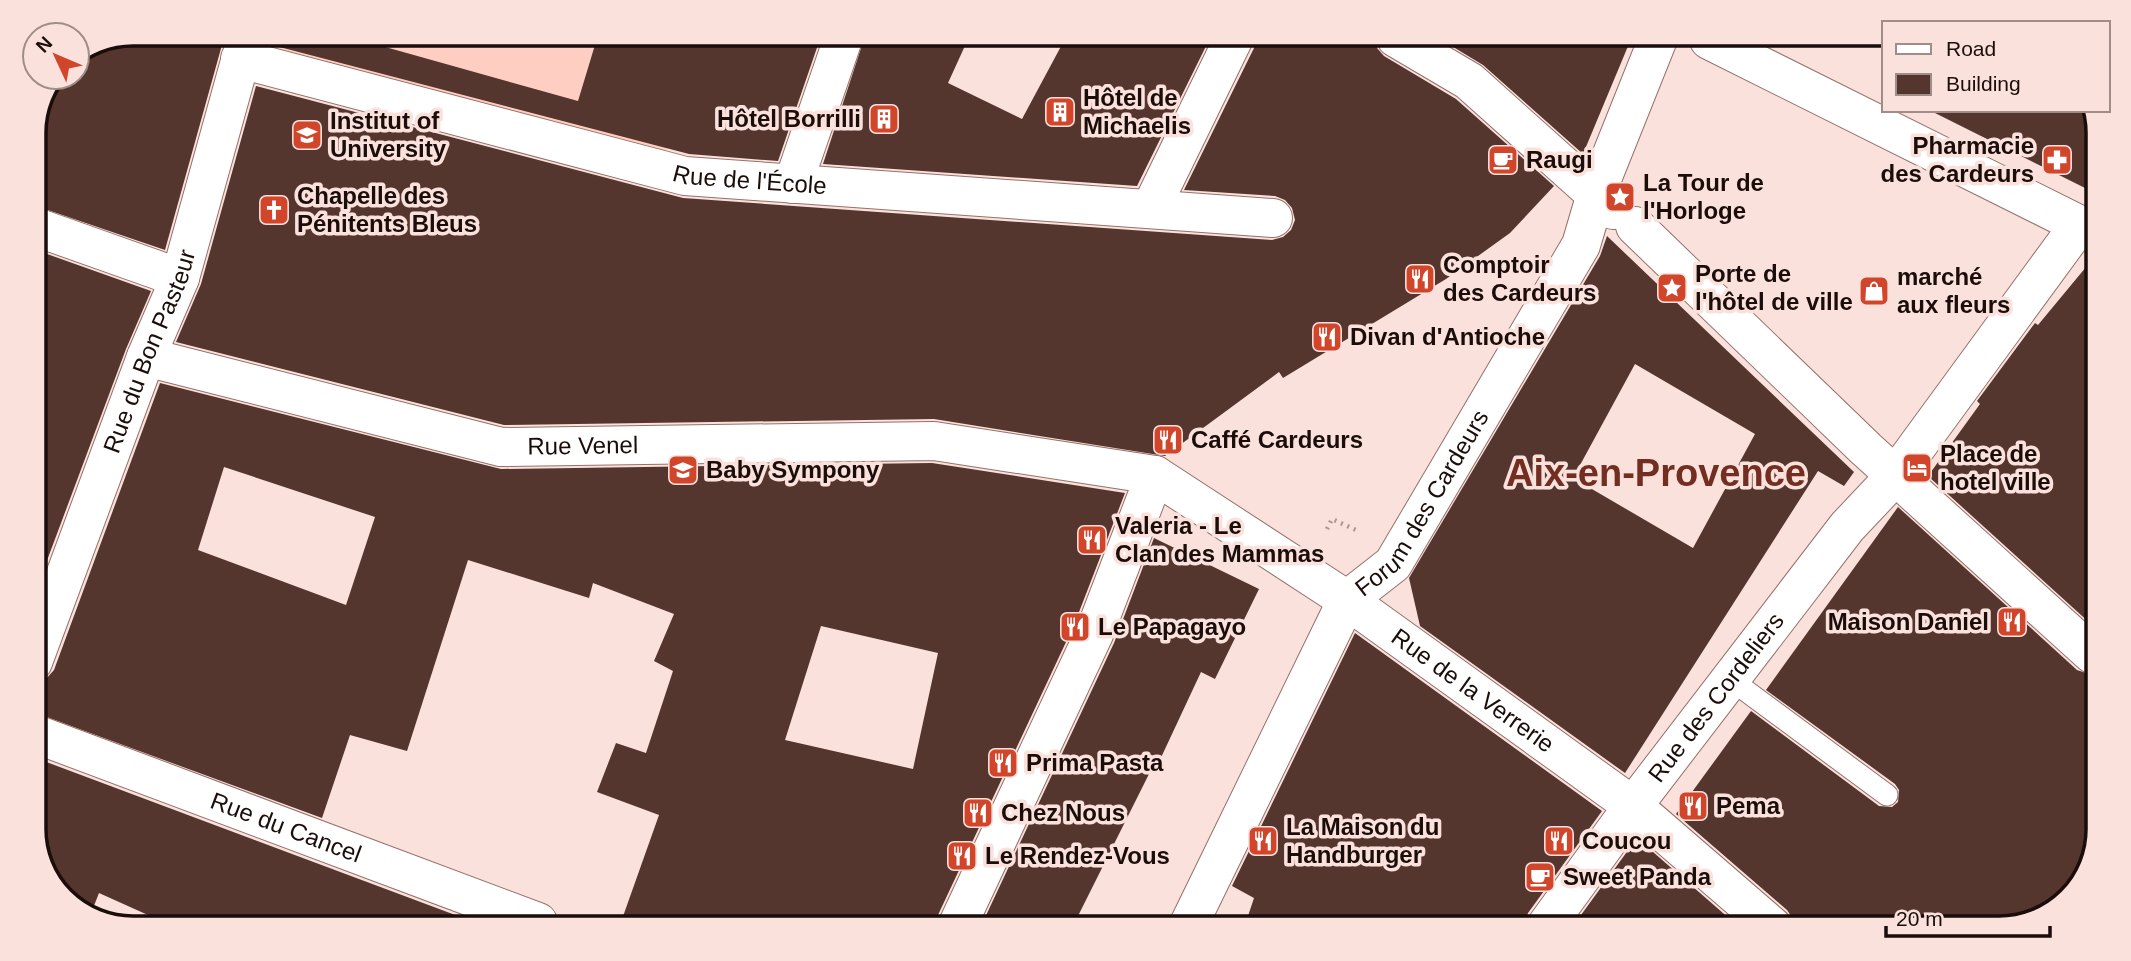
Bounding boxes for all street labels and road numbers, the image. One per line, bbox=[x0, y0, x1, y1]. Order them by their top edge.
street label: Rue de l'École bbox=[670, 159, 828, 199]
street label: Rue du Bon Pasteur bbox=[98, 246, 200, 457]
street label: Forum des Cardeurs bbox=[1350, 405, 1494, 601]
street label: Rue Venel bbox=[527, 431, 638, 460]
street label: Rue des Cordeliers bbox=[1643, 607, 1789, 787]
street label: Rue de la Verrerie bbox=[1387, 623, 1560, 758]
street label: Rue du Cancel bbox=[207, 787, 365, 868]

